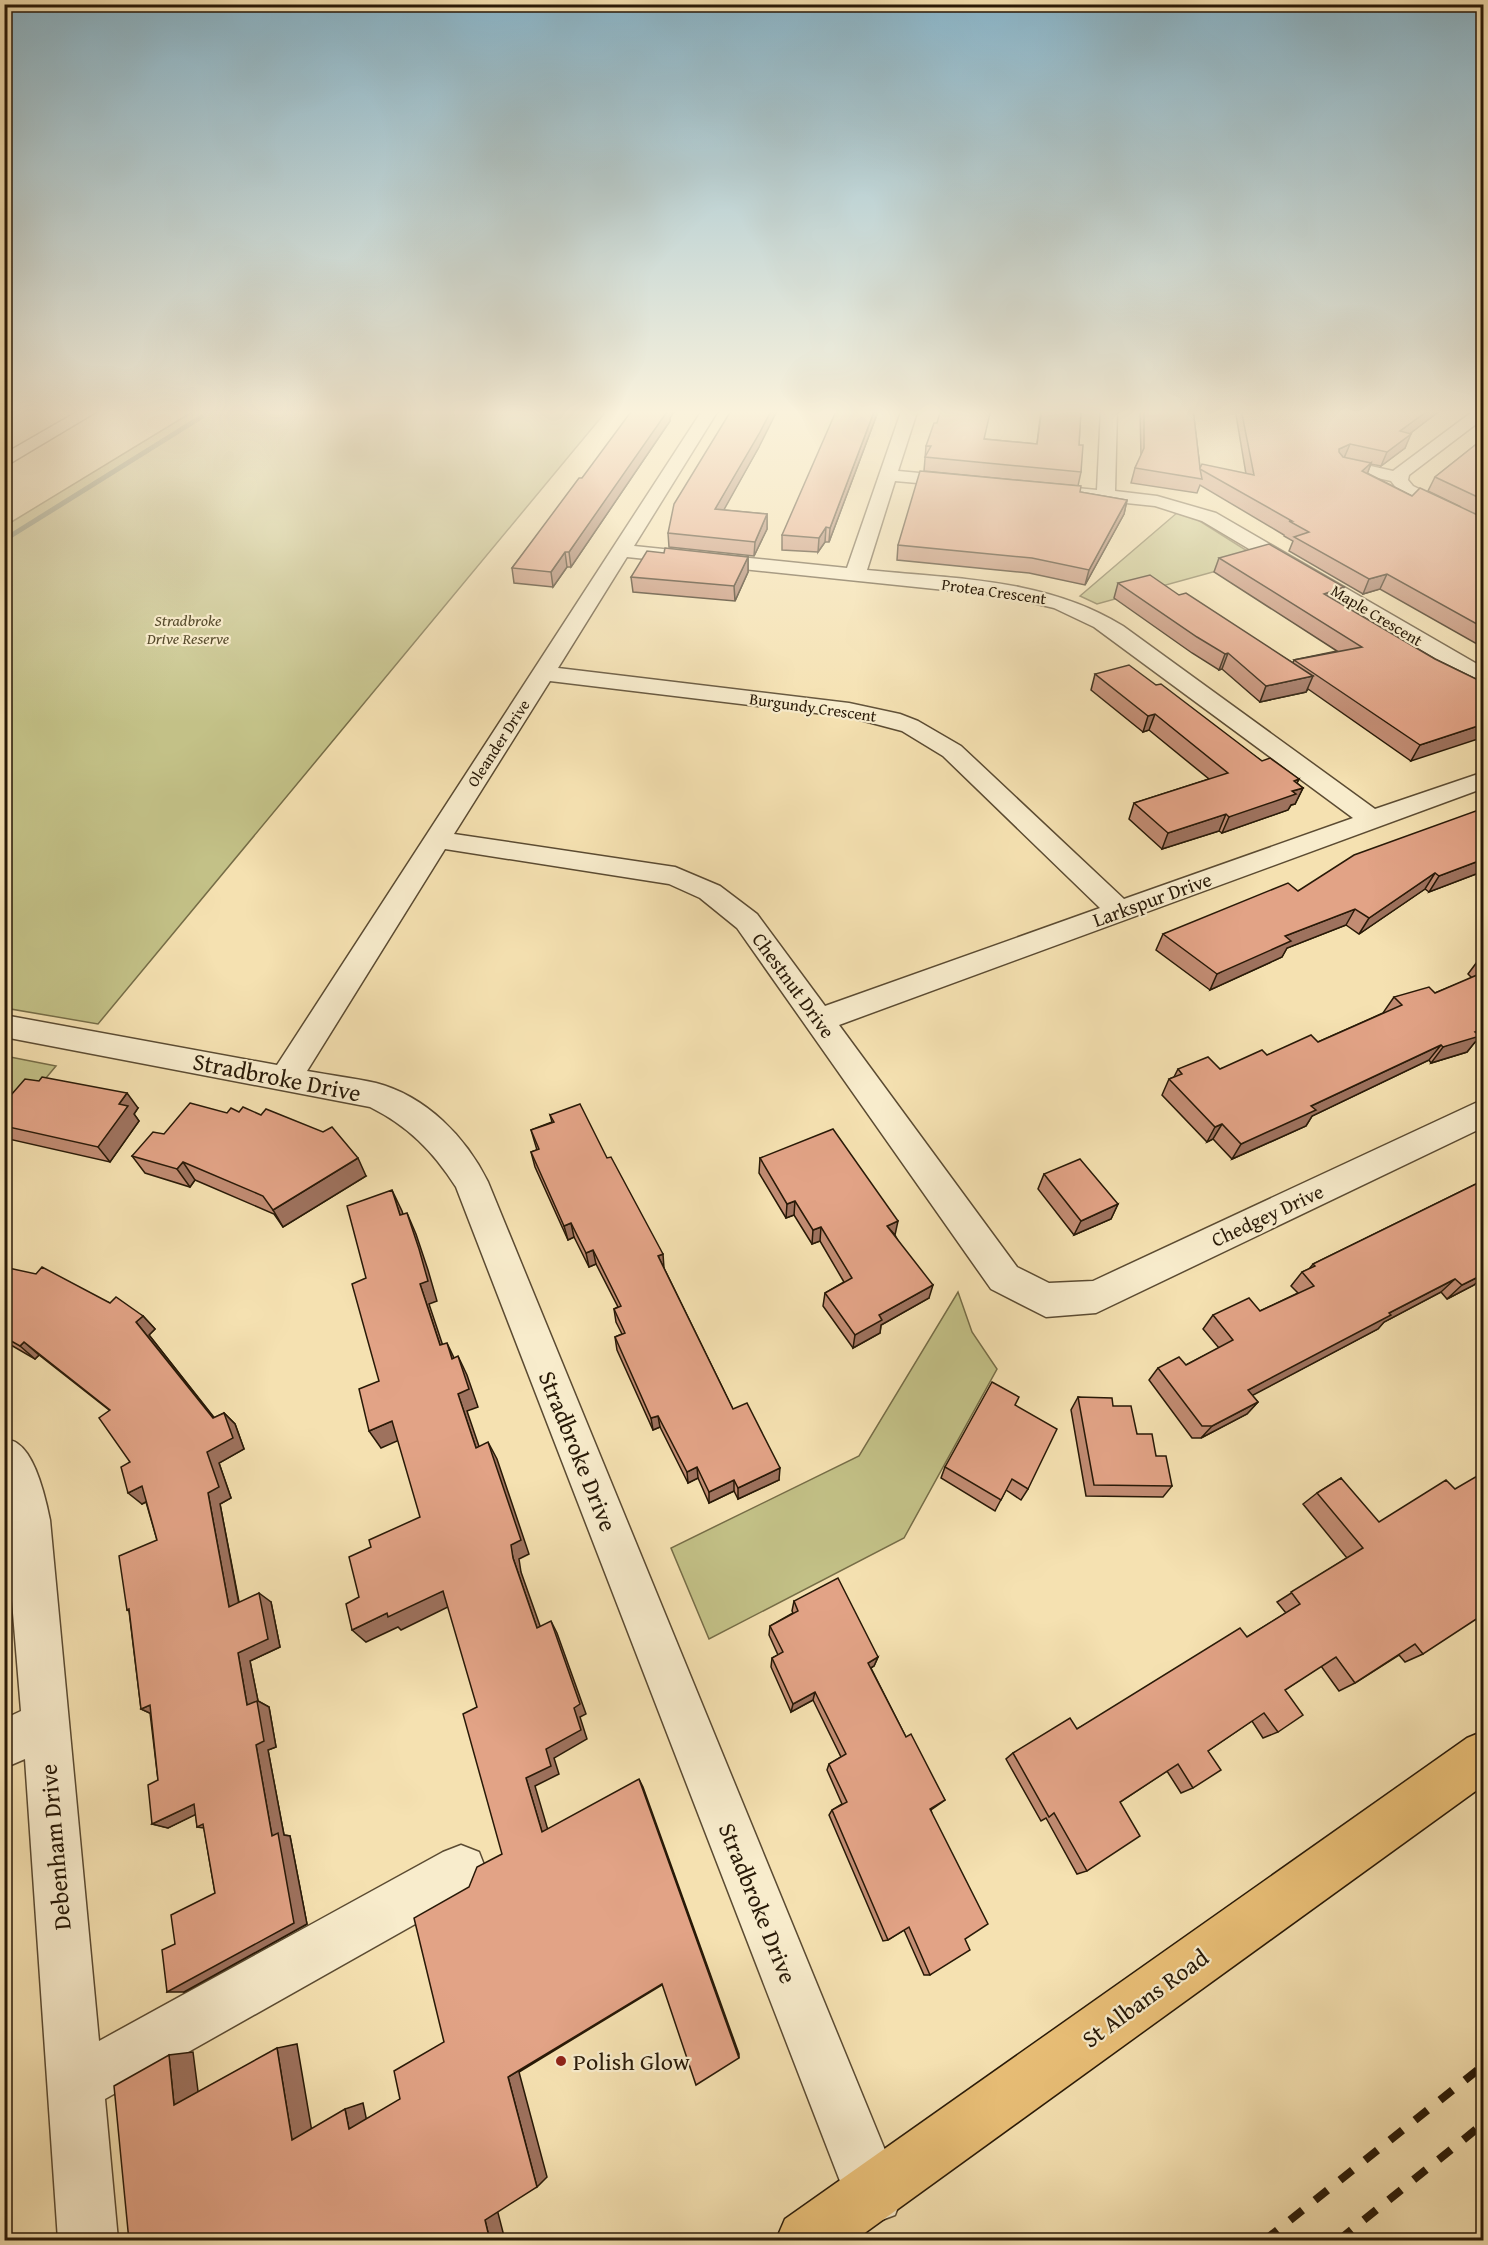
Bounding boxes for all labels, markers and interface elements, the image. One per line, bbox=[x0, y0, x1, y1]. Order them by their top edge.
street label: Protea Crescent bbox=[940, 572, 1048, 610]
street label: Maple Crescent bbox=[1327, 578, 1428, 652]
park label: Stradbroke Drive Reserve bbox=[146, 608, 230, 650]
street label: Burgundy Crescent bbox=[748, 686, 878, 728]
street label: Oleander Drive bbox=[461, 694, 535, 792]
street label: Larkspur Drive bbox=[1088, 864, 1216, 934]
street label: Chestnut Drive bbox=[746, 926, 842, 1044]
street label: Stradbroke Drive bbox=[190, 1044, 364, 1110]
street label: Chedgey Drive bbox=[1206, 1176, 1328, 1254]
street label: Stradbroke Drive bbox=[530, 1365, 626, 1537]
street label: Debenham Drive bbox=[30, 1763, 80, 1931]
street label: Stradbroke Drive bbox=[710, 1817, 806, 1989]
street label: St Albans Road bbox=[1074, 1940, 1216, 2056]
place label: Polish Glow bbox=[573, 2044, 690, 2079]
marker: Polish Glow bbox=[554, 2054, 568, 2068]

